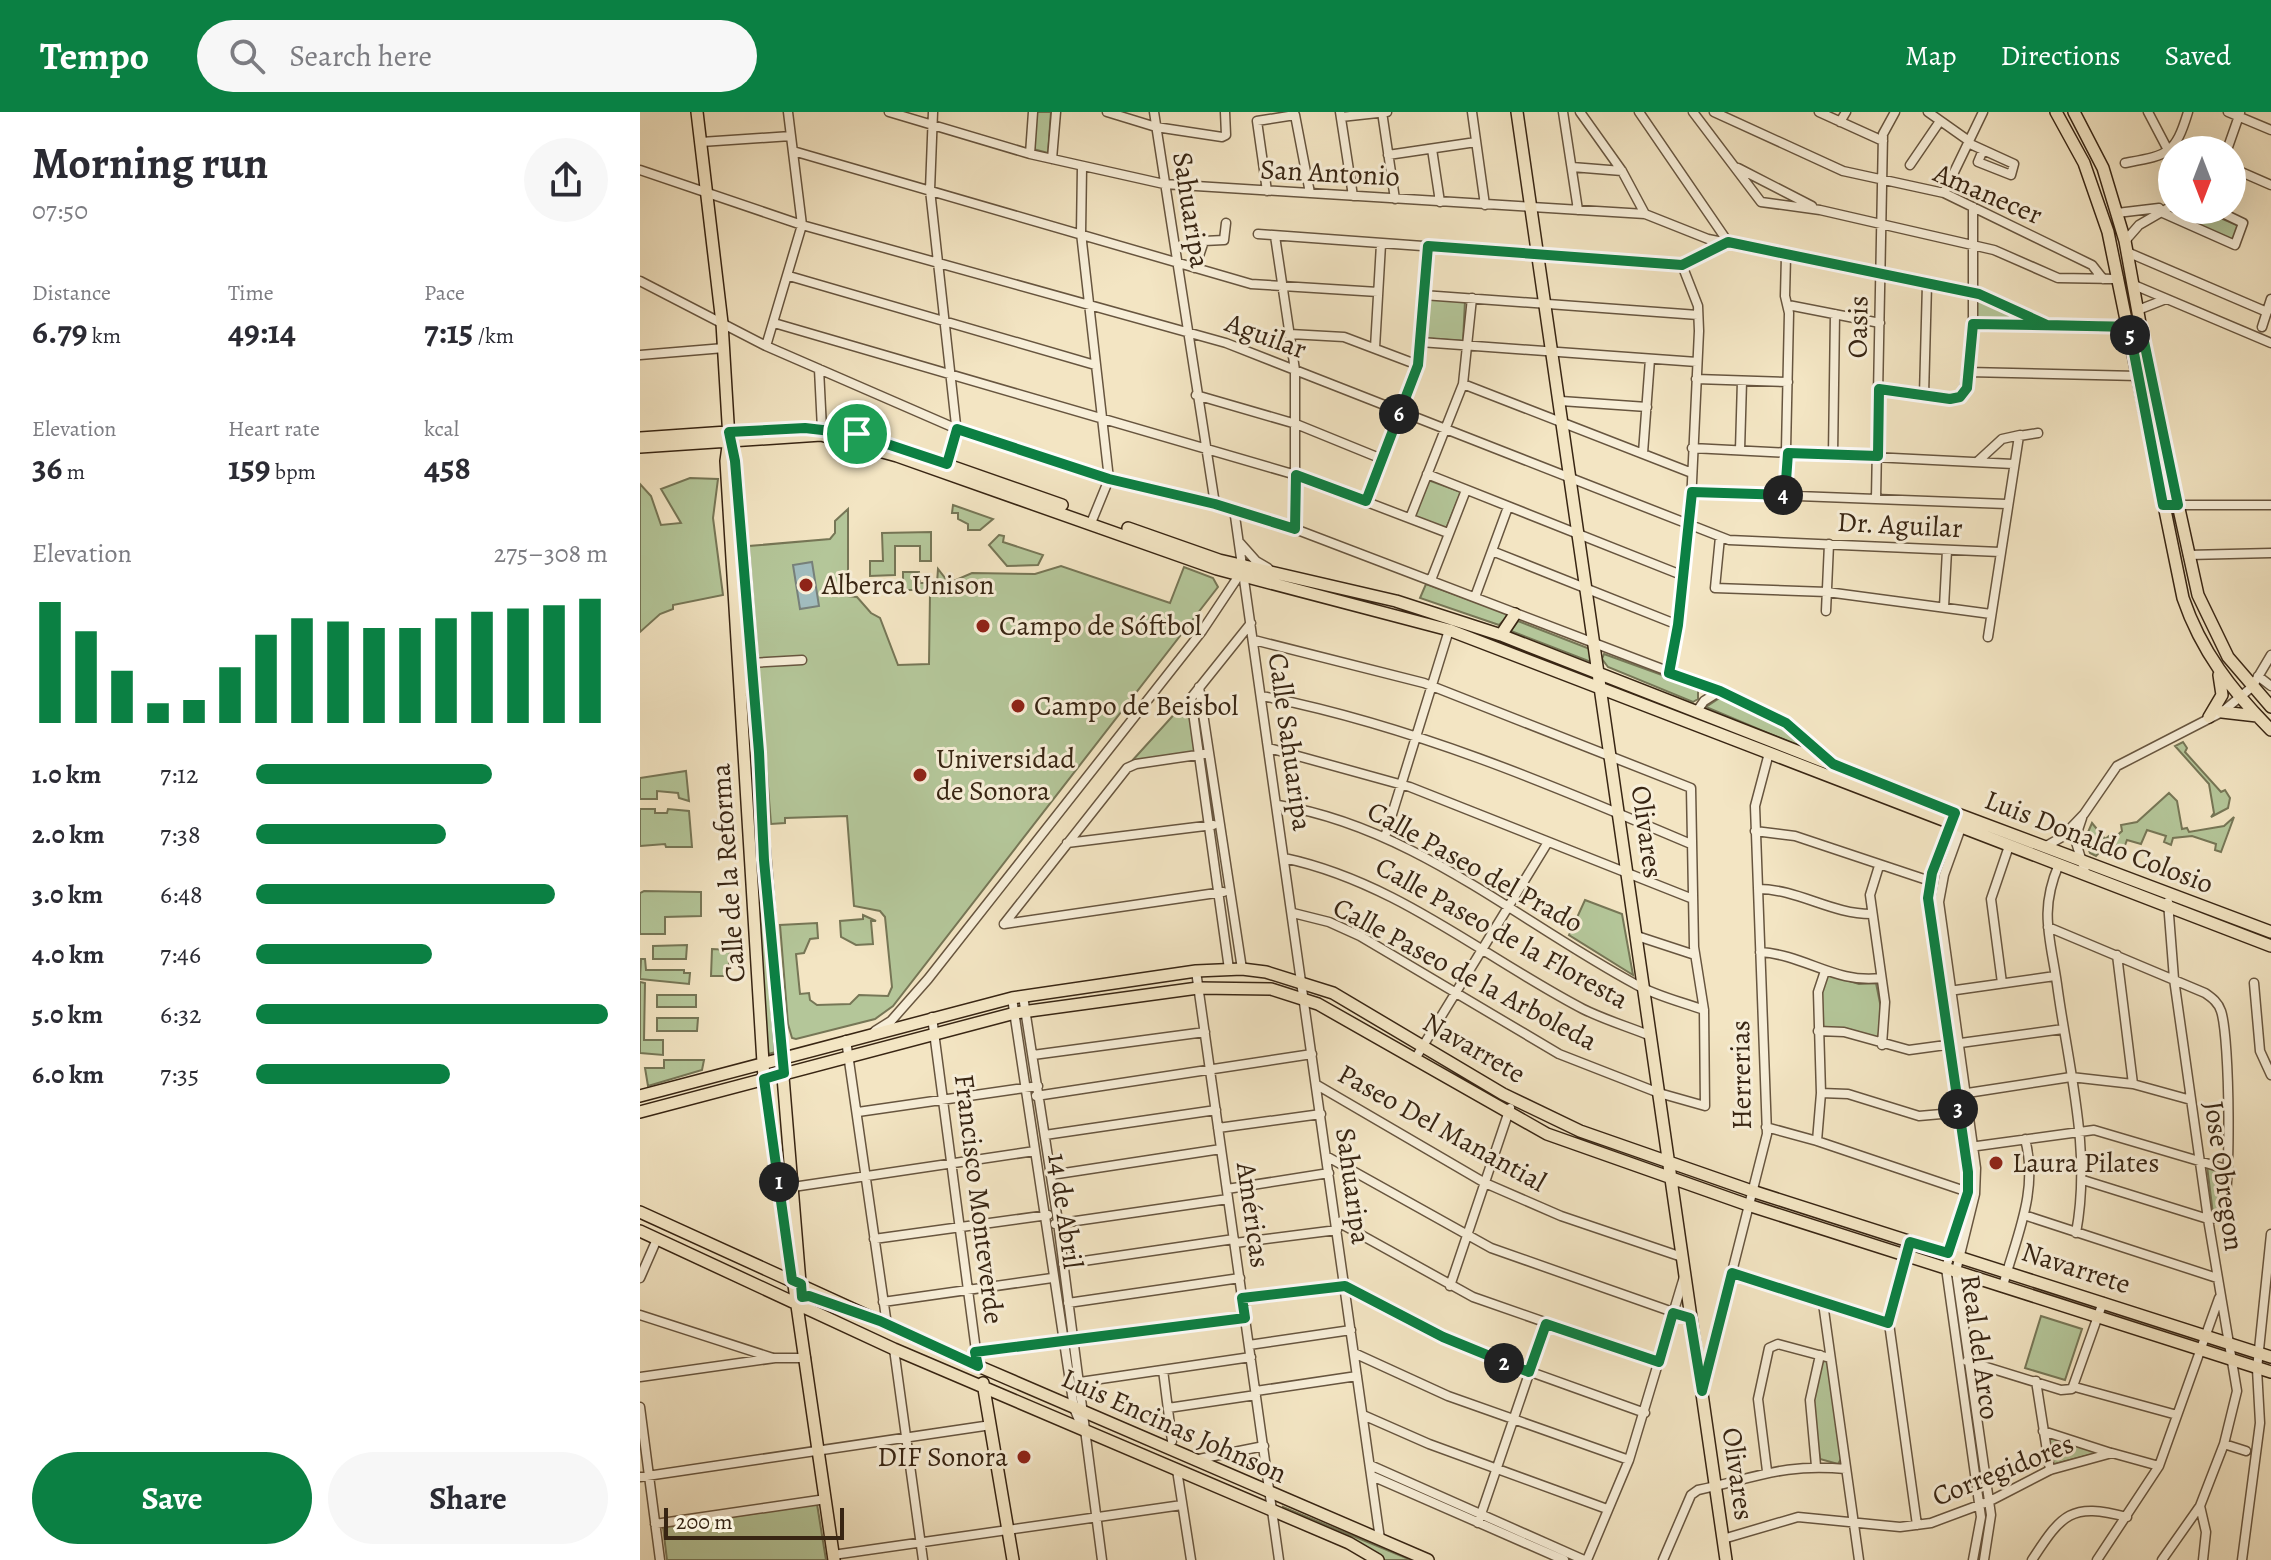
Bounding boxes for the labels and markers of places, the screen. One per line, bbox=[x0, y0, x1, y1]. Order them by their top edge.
pin: 5 bbox=[2110, 315, 2150, 355]
pin: 6 bbox=[1379, 394, 1419, 434]
pin bbox=[823, 400, 891, 468]
pin: 4 bbox=[1763, 475, 1803, 515]
place label: Alberca Unison bbox=[821, 566, 994, 604]
marker: Alberca Unison bbox=[797, 576, 815, 594]
place label: Campo de Sóftbol bbox=[999, 607, 1202, 645]
marker: Campo de Sóftbol bbox=[974, 617, 992, 635]
place label: Campo de Beisbol bbox=[1034, 687, 1239, 725]
marker: Campo de Beisbol bbox=[1009, 697, 1027, 715]
place label: Universidad de Sonora bbox=[936, 740, 1076, 810]
marker: Universidad de Sonora bbox=[911, 766, 929, 784]
pin: 3 bbox=[1938, 1089, 1978, 1129]
place label: Laura Pilates bbox=[2012, 1144, 2159, 1182]
marker: Laura Pilates bbox=[1987, 1154, 2005, 1172]
pin: 1 bbox=[759, 1162, 799, 1202]
pin: 2 bbox=[1484, 1343, 1524, 1383]
place label: DIF Sonora bbox=[877, 1438, 1008, 1476]
marker: DIF Sonora bbox=[1015, 1448, 1033, 1466]

